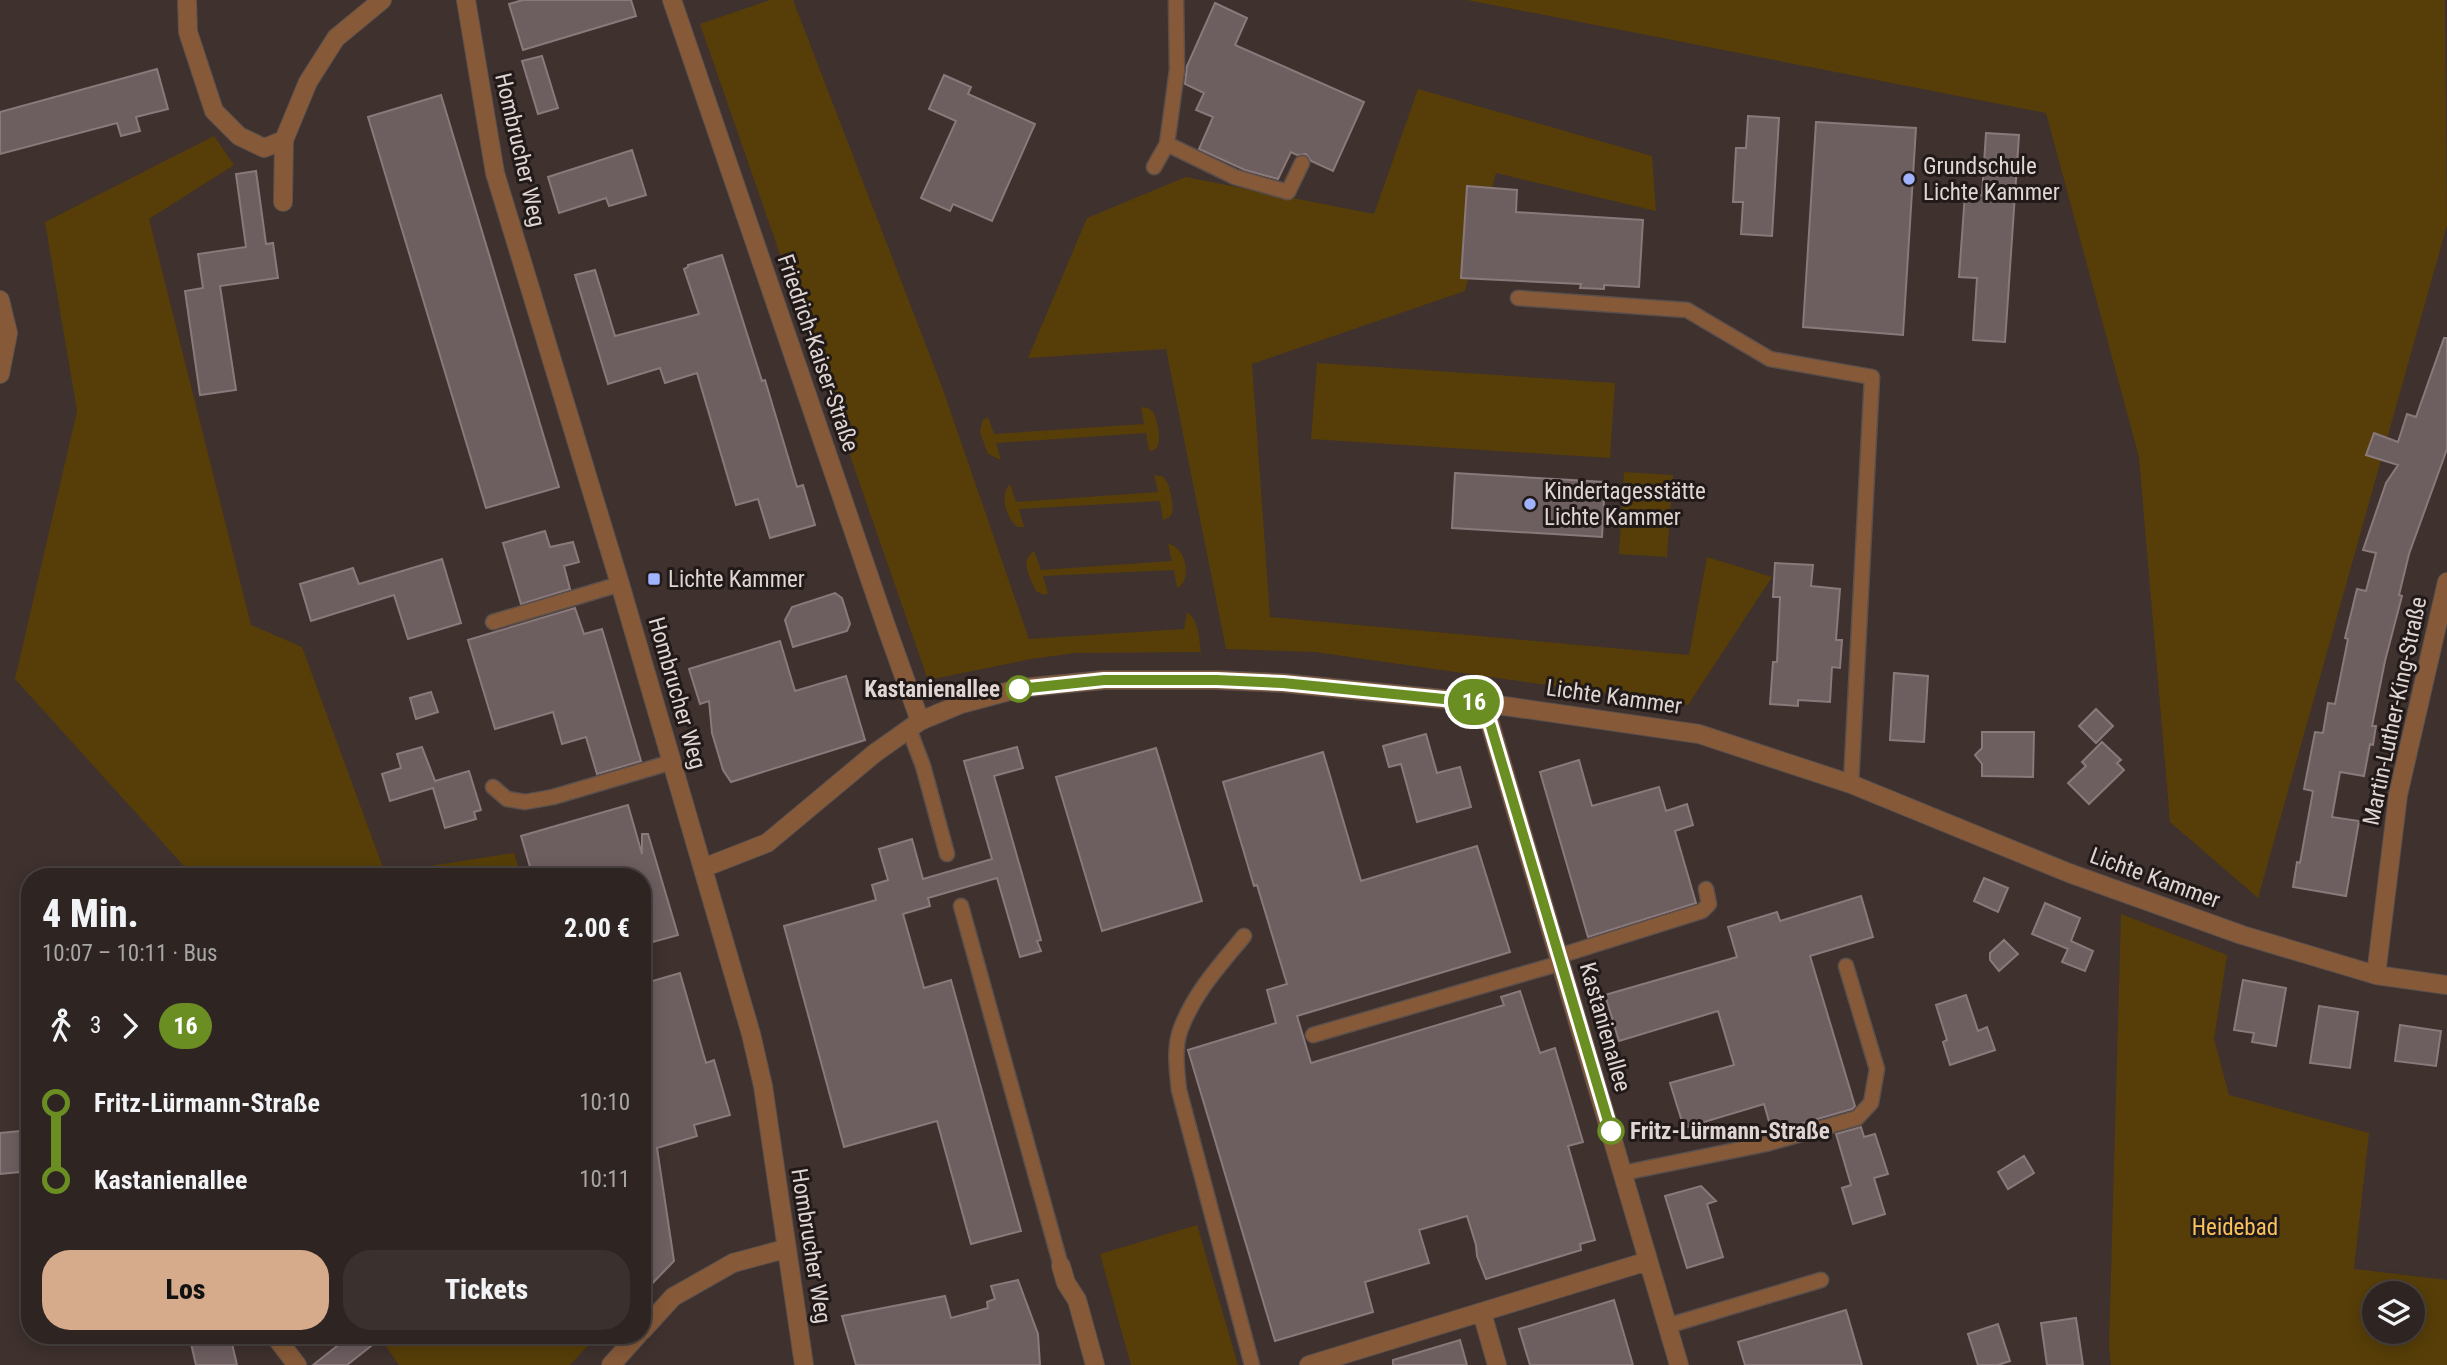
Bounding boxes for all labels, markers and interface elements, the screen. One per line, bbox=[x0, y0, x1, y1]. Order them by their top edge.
street label: Hombrucher Weg bbox=[489, 71, 551, 229]
place label: Grundschule Lichte Kammer bbox=[1923, 153, 2060, 206]
marker: Grundschule Lichte Kammer bbox=[1901, 171, 1917, 187]
street label: Friedrich-Kaiser-Straße bbox=[772, 251, 864, 455]
place label: Kindertagesstätte Lichte Kammer bbox=[1544, 478, 1706, 531]
marker: Kindertagesstätte Lichte Kammer bbox=[1522, 496, 1538, 512]
place label: Lichte Kammer bbox=[668, 566, 805, 593]
marker: Lichte Kammer bbox=[646, 571, 662, 587]
street label: Martin-Luther-King-Straße bbox=[2358, 594, 2432, 828]
street label: Hombrucher Weg bbox=[642, 614, 712, 772]
street label: Lichte Kammer bbox=[1544, 674, 1684, 720]
place label: Kastanienallee bbox=[864, 676, 1000, 703]
marker: Kastanienallee bbox=[1006, 676, 1032, 702]
line badge: 16 bbox=[1442, 679, 1506, 725]
text: 16 bbox=[1462, 688, 1486, 716]
street label: Lichte Kammer bbox=[2086, 842, 2224, 914]
text: 4 Min. bbox=[42, 892, 139, 936]
text: 2.00 € bbox=[564, 913, 630, 943]
text: 10:07 – 10:11 · Bus bbox=[42, 940, 218, 967]
street label: Kastanienallee bbox=[1574, 959, 1636, 1095]
icon: walk bbox=[42, 1007, 80, 1045]
icon: forward bbox=[111, 1007, 149, 1045]
text: 3 bbox=[90, 1012, 101, 1039]
text: 16 bbox=[173, 1012, 198, 1040]
text: Fritz-Lürmann-Straße bbox=[94, 1088, 320, 1118]
text: 10:10 bbox=[579, 1089, 630, 1116]
marker: Fritz-Lürmann-Straße bbox=[1598, 1118, 1624, 1144]
place label: Fritz-Lürmann-Straße bbox=[1630, 1118, 1830, 1145]
text: Kastanienallee bbox=[94, 1165, 248, 1195]
text: 10:11 bbox=[579, 1166, 630, 1193]
street label: Hombrucher Weg bbox=[785, 1167, 837, 1325]
park label: Heidebad bbox=[2192, 1214, 2278, 1241]
button: Los bbox=[42, 1250, 329, 1330]
button: Tickets bbox=[343, 1250, 630, 1330]
map controls bbox=[2362, 1281, 2425, 1344]
button: layers bbox=[2362, 1281, 2425, 1344]

